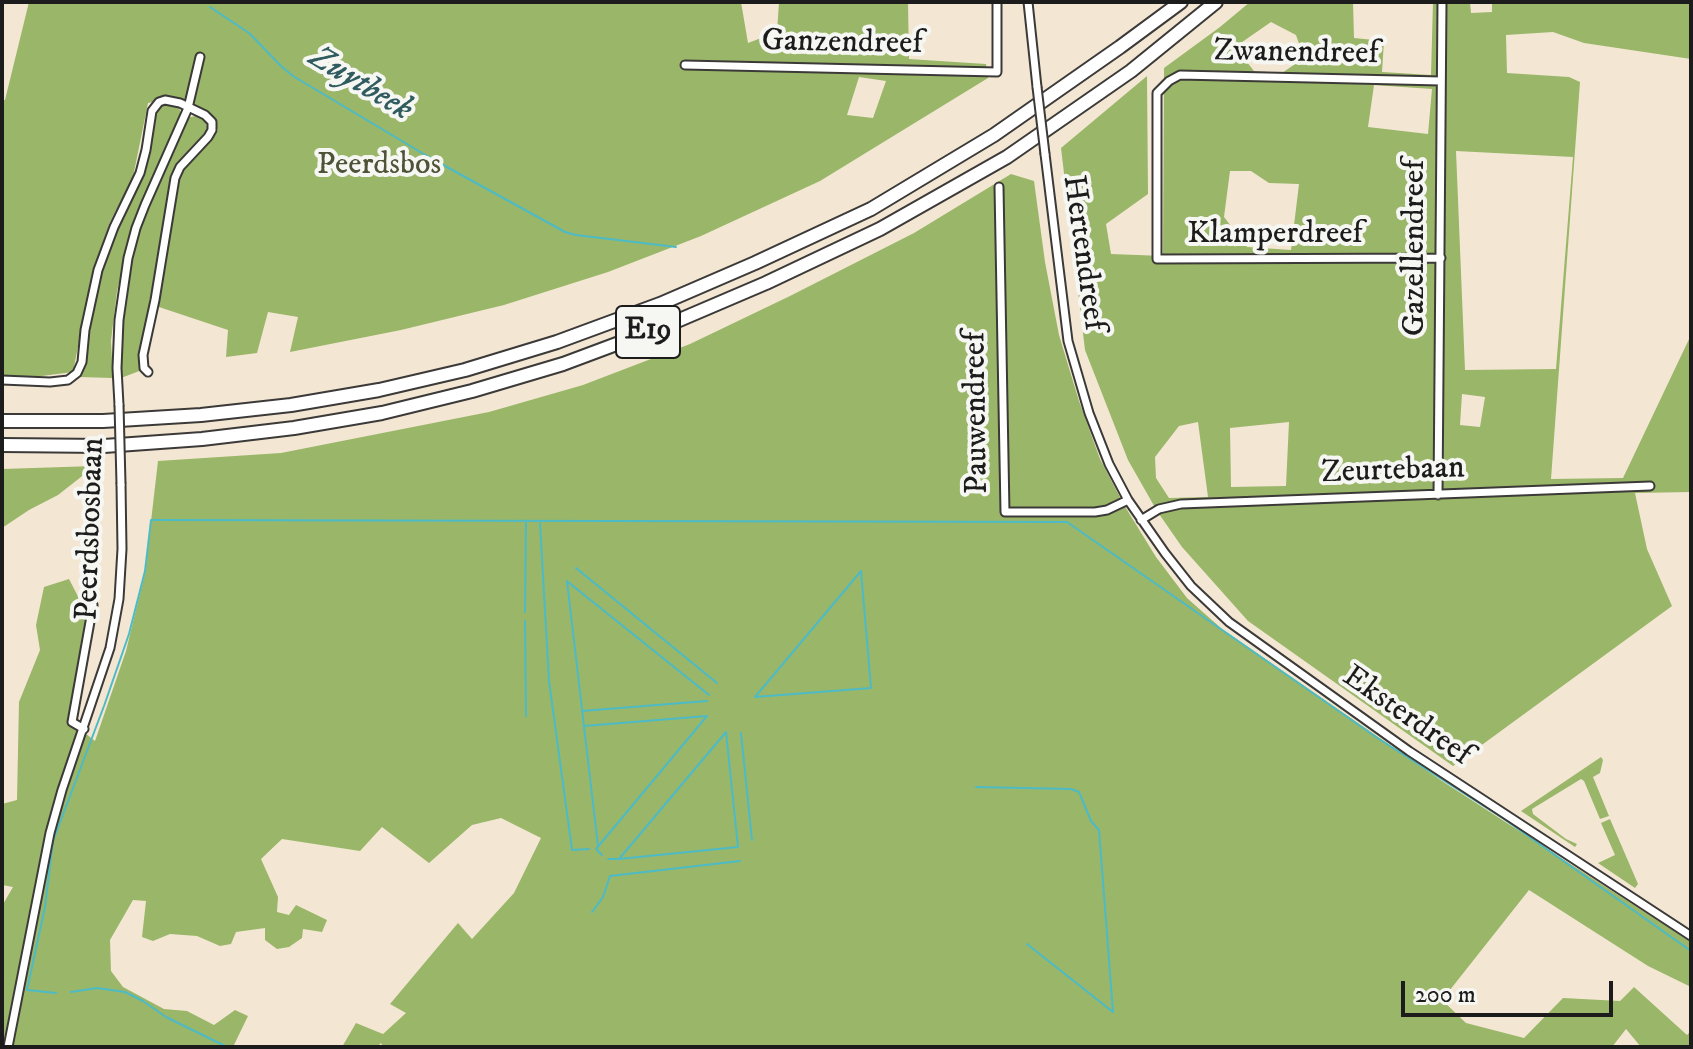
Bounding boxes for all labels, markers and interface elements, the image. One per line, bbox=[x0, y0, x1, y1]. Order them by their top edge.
street label: Ganzendreef bbox=[761, 23, 923, 65]
street label: Zwanendreef bbox=[1213, 33, 1379, 75]
water label: Zuytbeek bbox=[301, 38, 419, 132]
park label: Peerdsbos bbox=[317, 147, 441, 185]
street label: Gazellendreef bbox=[1397, 160, 1435, 336]
street label: Hertendreef bbox=[1052, 173, 1112, 333]
street label: Klamperdreef bbox=[1187, 216, 1363, 254]
road number: E19 bbox=[616, 306, 680, 358]
street label: Pauwendreef bbox=[957, 331, 999, 495]
street label: Peerdsbosbaan bbox=[70, 437, 114, 621]
street label: Zeurtebaan bbox=[1321, 450, 1465, 494]
street label: Eksterdreef bbox=[1334, 659, 1478, 775]
scale bar bbox=[1405, 965, 1617, 1015]
text: 200 m bbox=[1415, 980, 1476, 1010]

